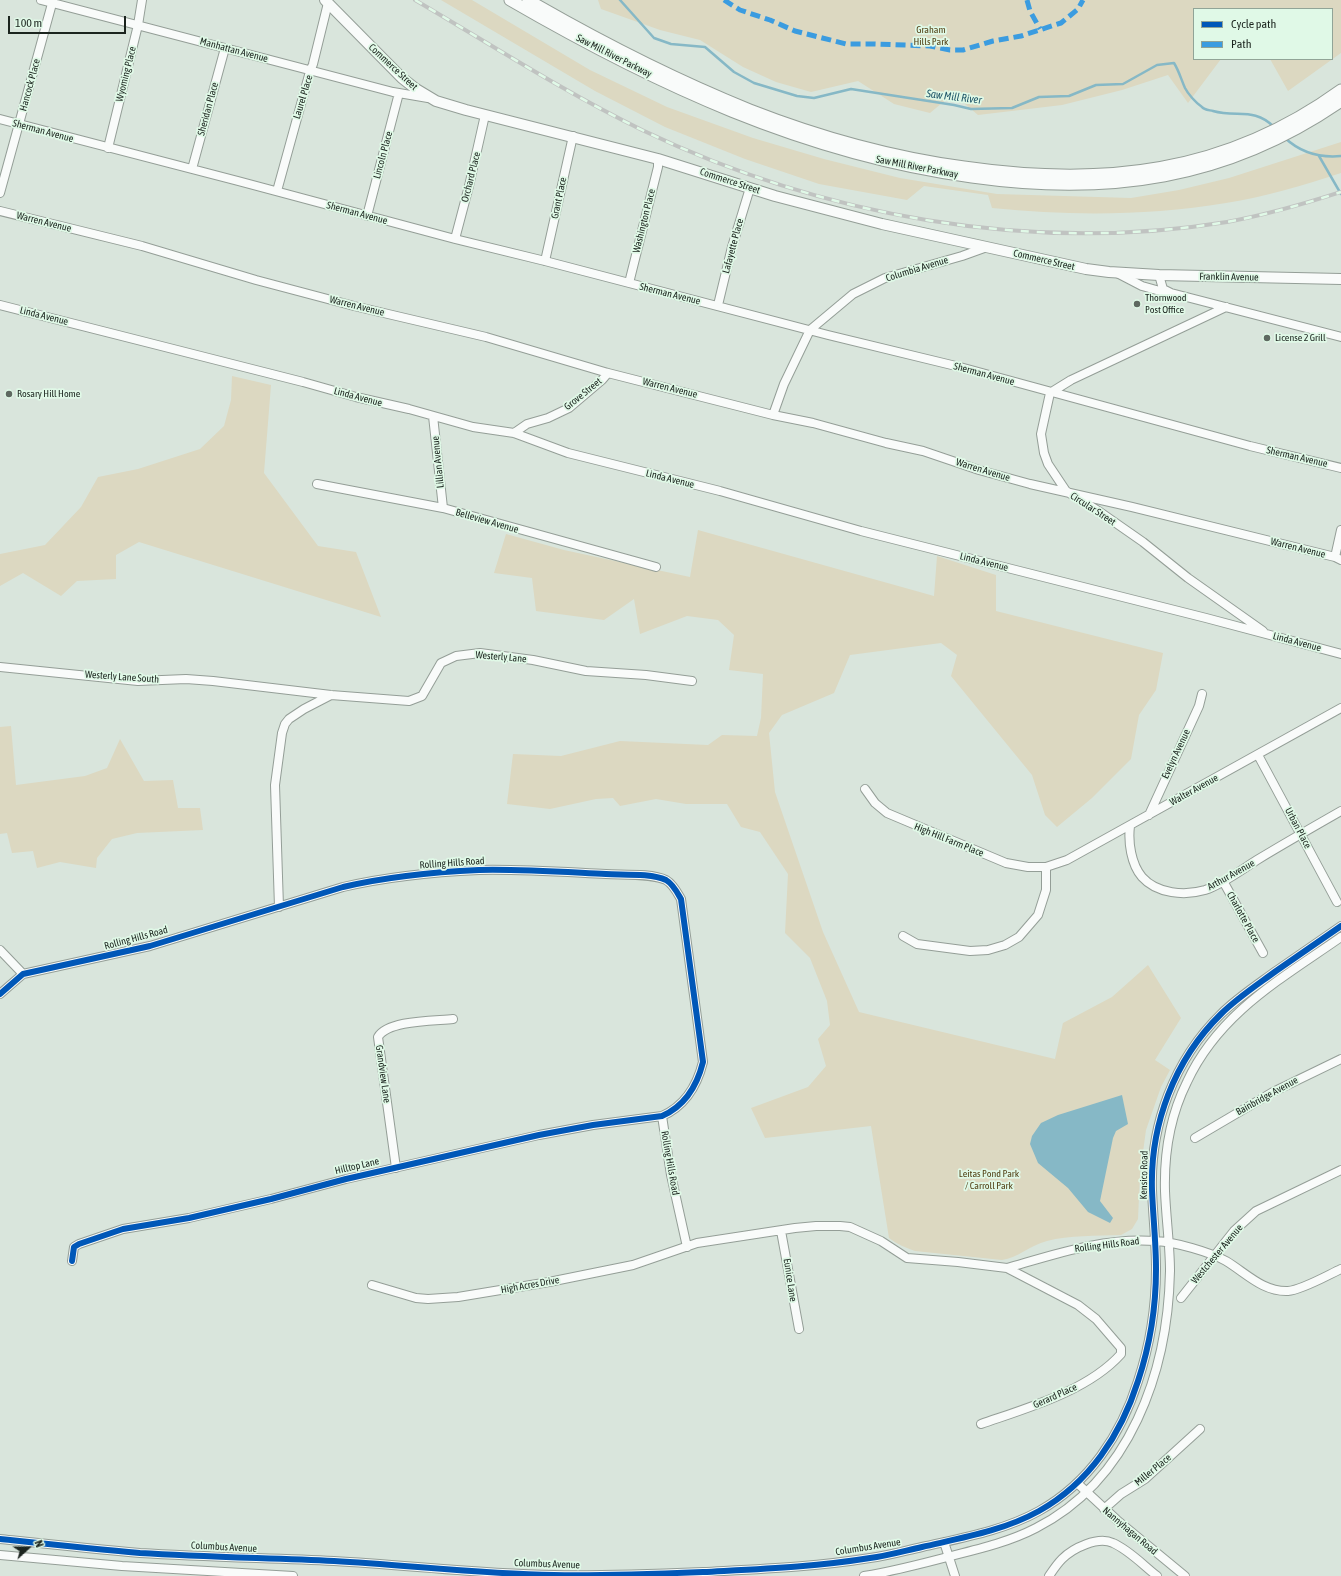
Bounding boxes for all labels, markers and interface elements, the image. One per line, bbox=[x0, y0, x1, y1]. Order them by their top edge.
scale bar bbox=[10, 8, 128, 34]
legend bbox=[1193, 8, 1333, 60]
text: 100 m bbox=[15, 16, 42, 30]
text: Cycle path bbox=[1231, 17, 1276, 31]
park label: Graham Hills Park bbox=[913, 24, 949, 48]
street label: Saw Mill River Parkway bbox=[574, 32, 654, 80]
street label: Manhattan Avenue bbox=[199, 35, 269, 65]
text: Path bbox=[1231, 37, 1252, 51]
street label: Commerce Street bbox=[366, 41, 420, 93]
street label: Wyoming Place bbox=[113, 45, 139, 103]
street label: Hancock Place bbox=[17, 58, 43, 112]
street label: Laurel Place bbox=[291, 74, 315, 120]
street label: Sheridan Place bbox=[195, 81, 221, 137]
water label: Saw Mill River bbox=[926, 87, 982, 107]
street label: Sherman Avenue bbox=[11, 117, 75, 145]
street label: Lincoln Place bbox=[371, 130, 395, 180]
street label: Orchard Place bbox=[459, 151, 483, 203]
street label: Saw Mill River Parkway bbox=[875, 153, 959, 181]
street label: Commerce Street bbox=[698, 166, 762, 196]
street label: Grant Place bbox=[549, 176, 569, 220]
street label: Washington Place bbox=[630, 188, 658, 254]
street label: Sherman Avenue bbox=[325, 199, 389, 227]
street label: Warren Avenue bbox=[15, 209, 73, 235]
street label: Lafayette Place bbox=[720, 217, 746, 275]
street label: Commerce Street bbox=[1012, 247, 1076, 273]
street label: Columbia Avenue bbox=[884, 254, 950, 284]
street label: Franklin Avenue bbox=[1199, 270, 1259, 284]
street label: Sherman Avenue bbox=[638, 281, 702, 307]
place label: Thornwood Post Office bbox=[1145, 292, 1187, 316]
street label: Warren Avenue bbox=[328, 293, 386, 319]
marker: Thornwood Post Office bbox=[1132, 299, 1142, 309]
street label: Linda Avenue bbox=[19, 304, 69, 328]
place label: License 2 Grill bbox=[1275, 332, 1326, 344]
marker: License 2 Grill bbox=[1262, 333, 1272, 343]
street label: Sherman Avenue bbox=[952, 360, 1016, 388]
street label: Grove Street bbox=[562, 375, 604, 413]
street label: Warren Avenue bbox=[641, 375, 699, 401]
street label: Linda Avenue bbox=[333, 385, 383, 409]
place label: Rosary Hill Home bbox=[17, 388, 80, 400]
marker: Rosary Hill Home bbox=[4, 389, 14, 399]
street label: Lillian Avenue bbox=[429, 435, 447, 489]
street label: Sherman Avenue bbox=[1265, 444, 1329, 470]
street label: Warren Avenue bbox=[954, 456, 1012, 484]
street label: Linda Avenue bbox=[645, 467, 695, 491]
street label: Circular Street bbox=[1068, 490, 1118, 528]
street label: Belleview Avenue bbox=[454, 506, 520, 536]
street label: Warren Avenue bbox=[1269, 535, 1327, 561]
street label: Linda Avenue bbox=[959, 550, 1009, 574]
street label: Linda Avenue bbox=[1272, 630, 1322, 654]
street label: Westerly Lane bbox=[475, 649, 527, 665]
street label: Westerly Lane South bbox=[85, 668, 159, 686]
street label: Evelyn Avenue bbox=[1159, 727, 1193, 781]
street label: Walter Avenue bbox=[1168, 772, 1220, 808]
street label: Urban Place bbox=[1282, 805, 1314, 851]
street label: High Hill Farm Place bbox=[913, 821, 985, 859]
street label: Rolling Hills Road bbox=[419, 855, 485, 871]
street label: Arthur Avenue bbox=[1205, 857, 1257, 893]
street label: Charlotte Place bbox=[1224, 890, 1262, 944]
street label: Rolling Hills Road bbox=[103, 924, 169, 952]
street label: Grandview Lane bbox=[373, 1044, 393, 1104]
street label: Bainbridge Avenue bbox=[1234, 1074, 1300, 1118]
street label: Rolling Hills Road bbox=[658, 1130, 682, 1196]
street label: Kensico Road bbox=[1138, 1151, 1150, 1199]
street label: Hilltop Lane bbox=[334, 1155, 380, 1177]
park label: Leitas Pond Park / Carroll Park bbox=[959, 1168, 1019, 1192]
street label: Westchester Avenue bbox=[1189, 1222, 1245, 1286]
street label: Rolling Hills Road bbox=[1074, 1235, 1140, 1255]
street label: Eunice Lane bbox=[781, 1257, 799, 1303]
street label: High Acres Drive bbox=[500, 1274, 560, 1296]
street label: Gerard Place bbox=[1031, 1381, 1079, 1411]
street label: Miller Place bbox=[1132, 1452, 1174, 1488]
street label: Nannyhagan Road bbox=[1100, 1505, 1160, 1557]
north arrow bbox=[8, 1528, 48, 1568]
street label: Columbus Avenue bbox=[834, 1536, 902, 1558]
text: N bbox=[32, 1539, 46, 1549]
street label: Columbus Avenue bbox=[191, 1539, 257, 1555]
street label: Columbus Avenue bbox=[514, 1557, 580, 1571]

